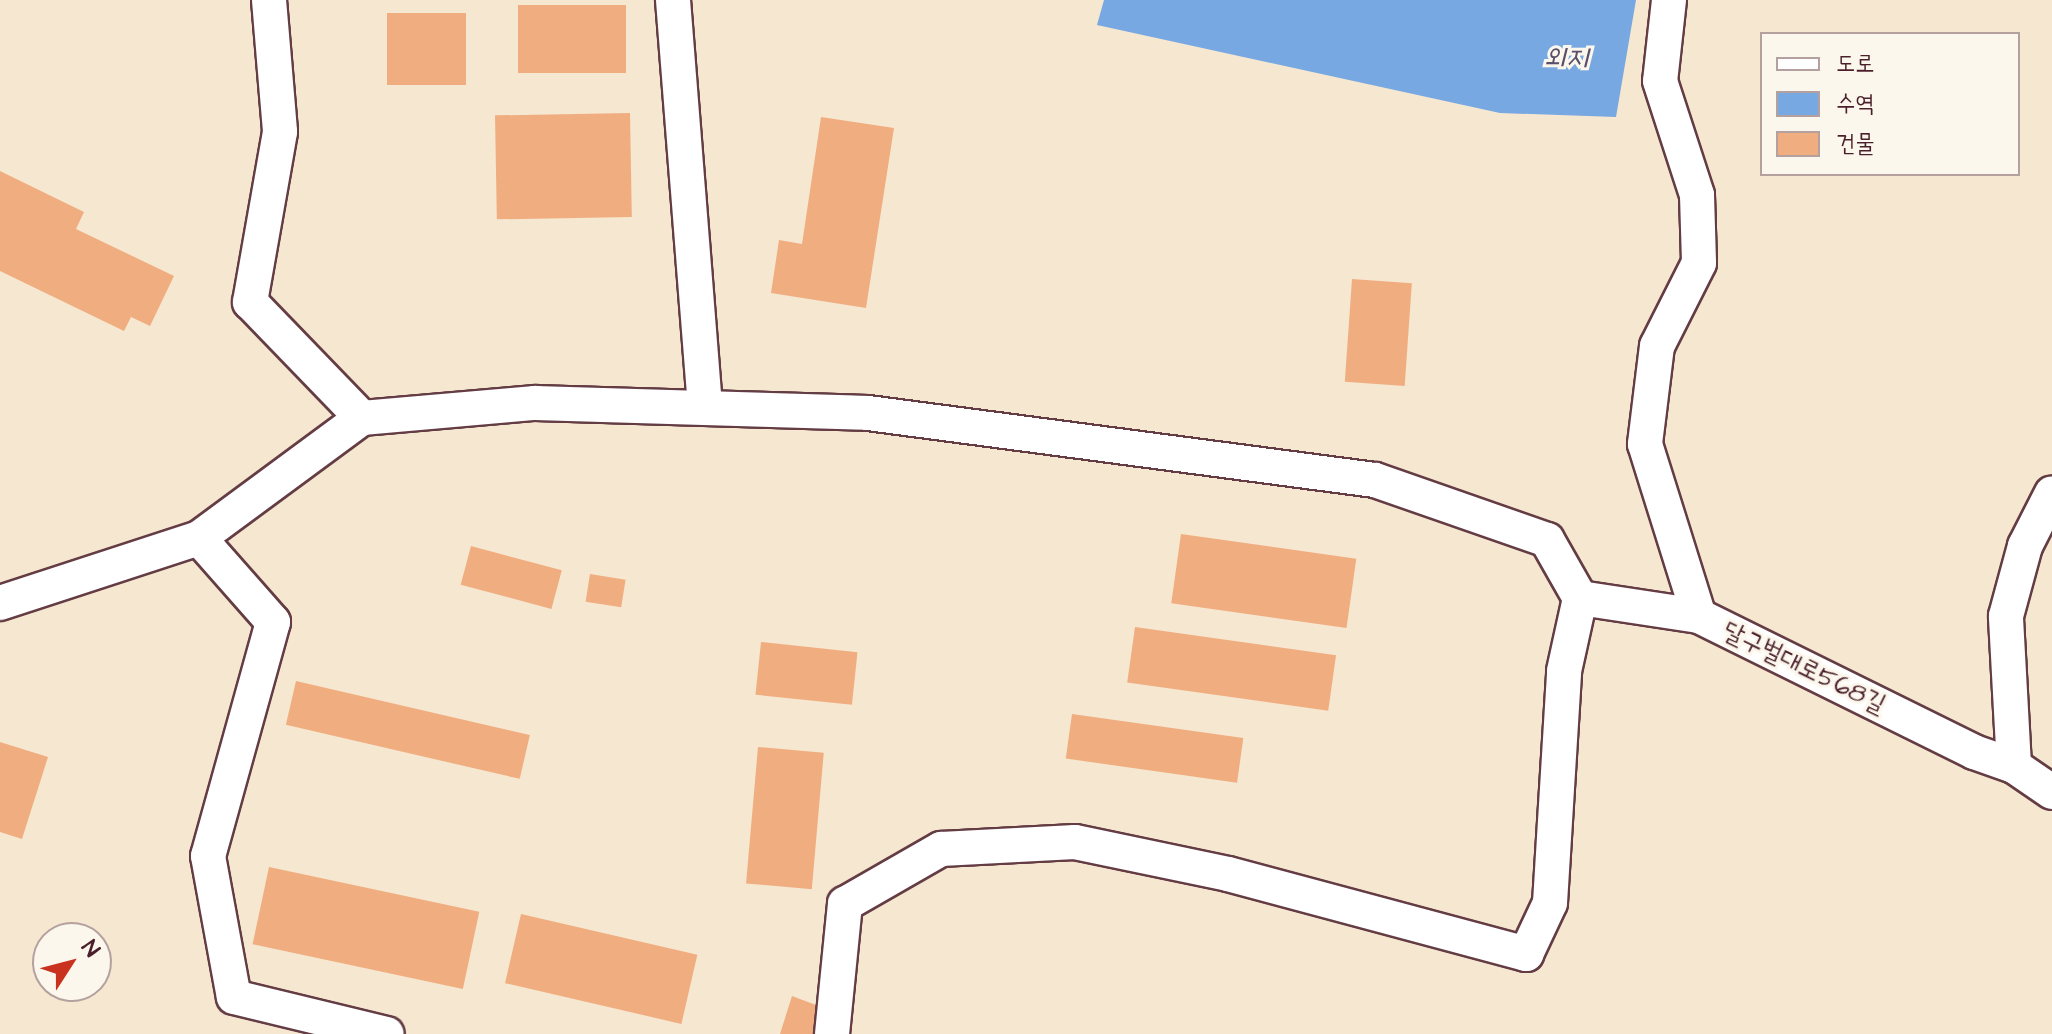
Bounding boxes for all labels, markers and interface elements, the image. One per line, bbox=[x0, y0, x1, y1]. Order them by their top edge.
legend bbox=[1760, 32, 2020, 176]
water label: 외지 bbox=[1543, 41, 1589, 75]
text: 도로 bbox=[1836, 47, 1875, 81]
text: 수역 bbox=[1836, 87, 1875, 121]
text: 건물 bbox=[1836, 127, 1875, 161]
street label: 달구벌대로568길 bbox=[1718, 615, 1890, 721]
north arrow bbox=[32, 922, 112, 1002]
text: N bbox=[74, 934, 107, 963]

